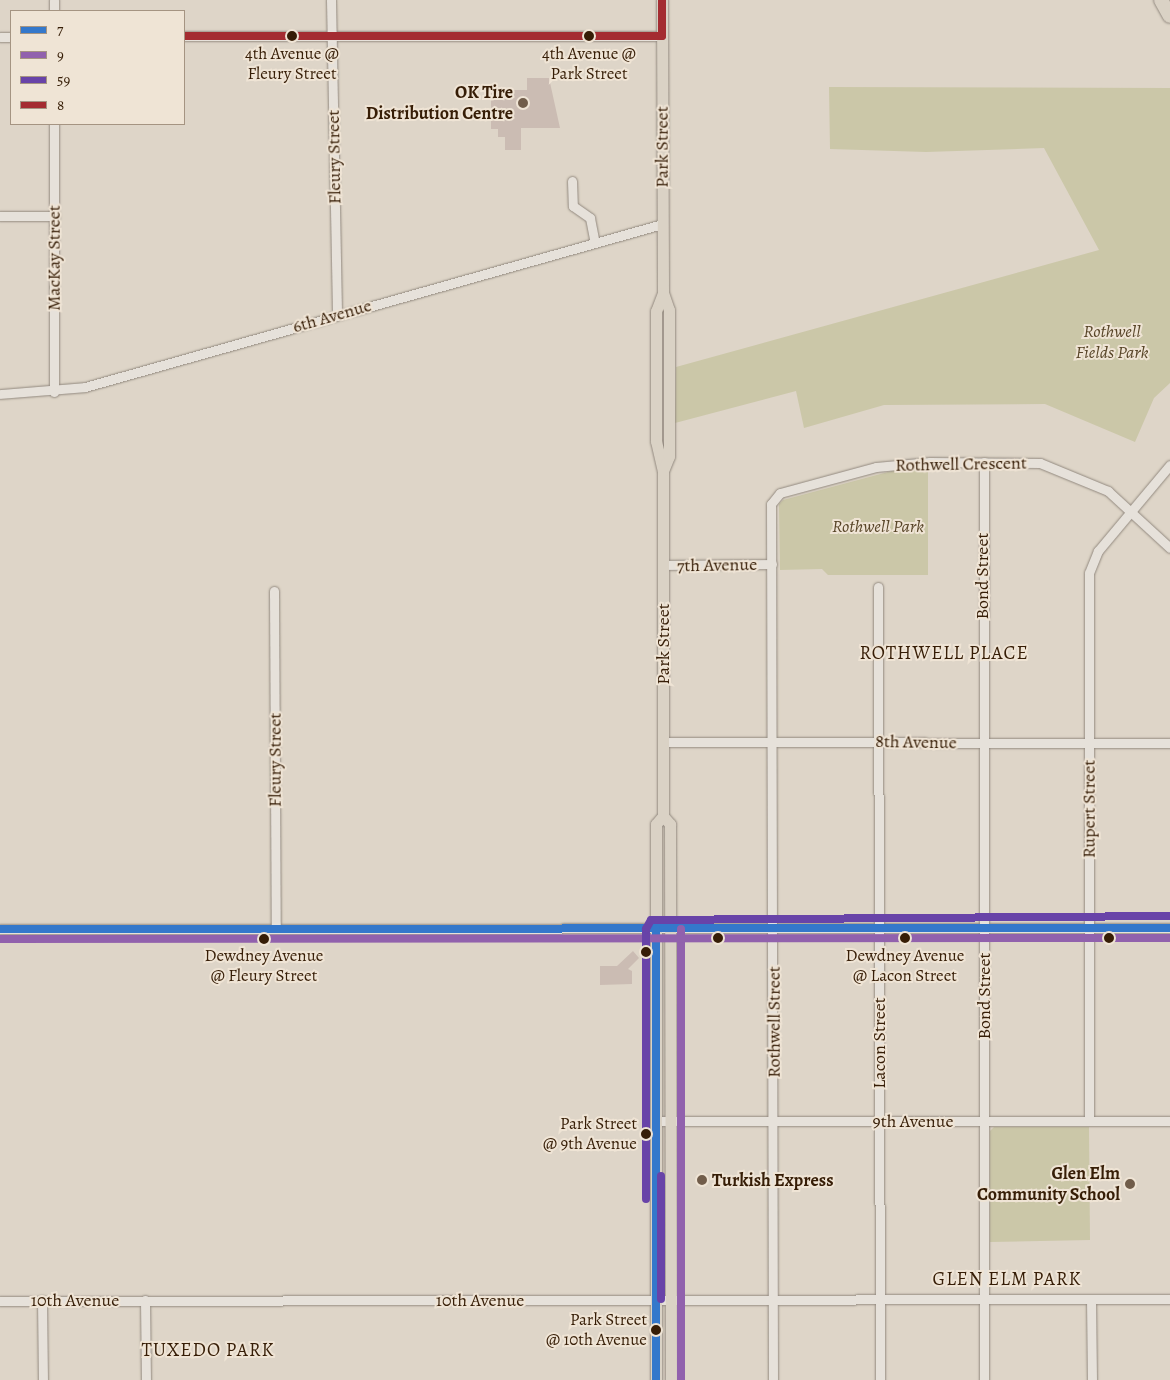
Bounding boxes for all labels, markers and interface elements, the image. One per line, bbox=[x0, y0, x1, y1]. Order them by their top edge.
legend bbox=[10, 10, 185, 125]
text: 7 bbox=[57, 20, 63, 40]
marker: 4th Avenue @ Fleury Street bbox=[287, 31, 297, 41]
marker: 4th Avenue @ Park Street bbox=[584, 31, 594, 41]
place label: 4th Avenue @ Fleury Street bbox=[245, 44, 339, 84]
place label: 4th Avenue @ Park Street bbox=[542, 44, 636, 84]
text: 9 bbox=[57, 45, 64, 65]
text: 59 bbox=[57, 70, 70, 90]
place label: OK Tire Distribution Centre bbox=[366, 82, 513, 125]
text: 8 bbox=[57, 95, 64, 115]
marker: OK Tire Distribution Centre bbox=[517, 97, 529, 109]
street label: Park Street bbox=[651, 106, 673, 188]
street label: Fleury Street bbox=[322, 110, 346, 204]
street label: MacKay Street bbox=[43, 205, 65, 311]
street label: 6th Avenue bbox=[290, 294, 374, 338]
park label: Rothwell Fields Park bbox=[1076, 321, 1148, 364]
street label: Rothwell Crescent bbox=[895, 452, 1027, 476]
park label: Rothwell Park bbox=[832, 515, 924, 537]
street label: Bond Street bbox=[971, 533, 993, 619]
street label: 7th Avenue bbox=[677, 554, 757, 576]
street label: Park Street bbox=[652, 603, 674, 685]
district label: ROTHWELL PLACE bbox=[858, 643, 1030, 665]
street label: Fleury Street bbox=[264, 713, 286, 807]
street label: 8th Avenue bbox=[875, 730, 957, 754]
street label: Rupert Street bbox=[1078, 760, 1100, 858]
unlabelled marker bbox=[713, 933, 723, 943]
marker: Dewdney Avenue @ Lacon Street bbox=[900, 933, 910, 943]
unlabelled marker bbox=[1104, 933, 1114, 943]
marker: Dewdney Avenue @ Fleury Street bbox=[259, 934, 269, 944]
place label: Dewdney Avenue @ Fleury Street bbox=[205, 946, 323, 986]
place label: Dewdney Avenue @ Lacon Street bbox=[846, 946, 964, 986]
unlabelled marker bbox=[641, 947, 651, 957]
street label: Bond Street bbox=[973, 953, 995, 1039]
street label: Rothwell Street bbox=[763, 966, 785, 1078]
street label: Lacon Street bbox=[868, 997, 890, 1089]
street label: 9th Avenue bbox=[873, 1110, 953, 1132]
place label: Park Street @ 9th Avenue bbox=[543, 1114, 637, 1154]
marker: Park Street @ 9th Avenue bbox=[641, 1129, 651, 1139]
place label: Glen Elm Community School bbox=[977, 1163, 1120, 1206]
place label: Turkish Express bbox=[712, 1169, 833, 1191]
marker: Turkish Express bbox=[696, 1174, 708, 1186]
marker: Glen Elm Community School bbox=[1124, 1178, 1136, 1190]
district label: GLEN ELM PARK bbox=[931, 1269, 1083, 1291]
street label: 10th Avenue bbox=[31, 1289, 119, 1311]
street label: 10th Avenue bbox=[436, 1289, 524, 1311]
place label: Park Street @ 10th Avenue bbox=[546, 1310, 647, 1350]
marker: Park Street @ 10th Avenue bbox=[651, 1325, 661, 1335]
district label: TUXEDO PARK bbox=[140, 1340, 276, 1362]

